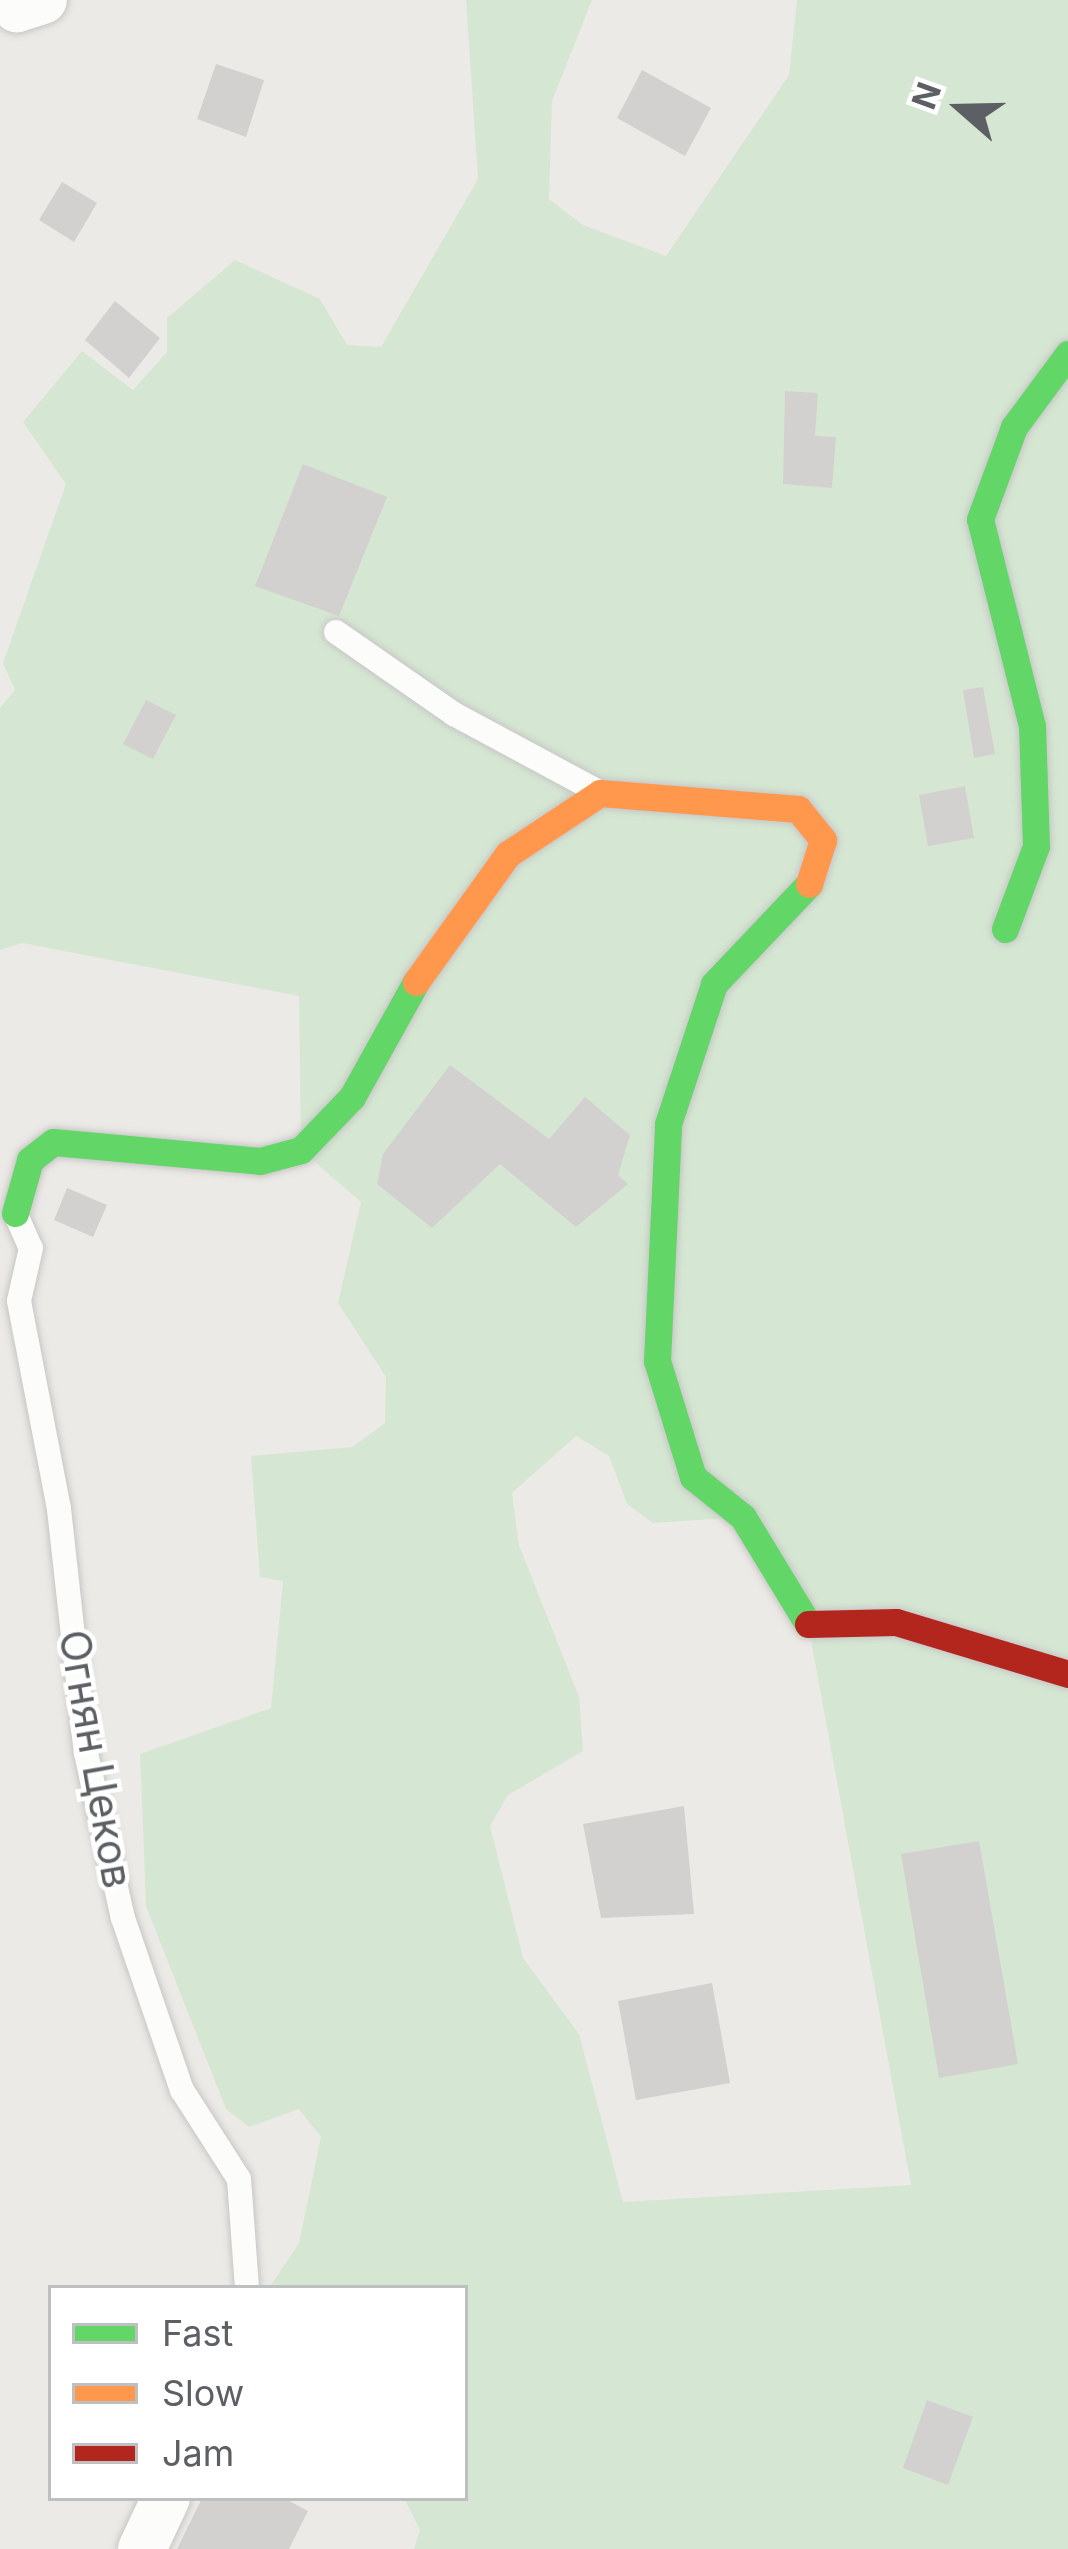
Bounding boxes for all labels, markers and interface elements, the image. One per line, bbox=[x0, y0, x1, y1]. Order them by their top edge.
north arrow bbox=[900, 48, 1020, 168]
text: N bbox=[903, 77, 949, 114]
street label: Огнян Цеков bbox=[48, 1626, 144, 1892]
legend bbox=[48, 2285, 468, 2501]
text: Fast bbox=[162, 2311, 233, 2355]
text: Slow bbox=[162, 2371, 244, 2415]
text: Jam bbox=[162, 2431, 234, 2475]

